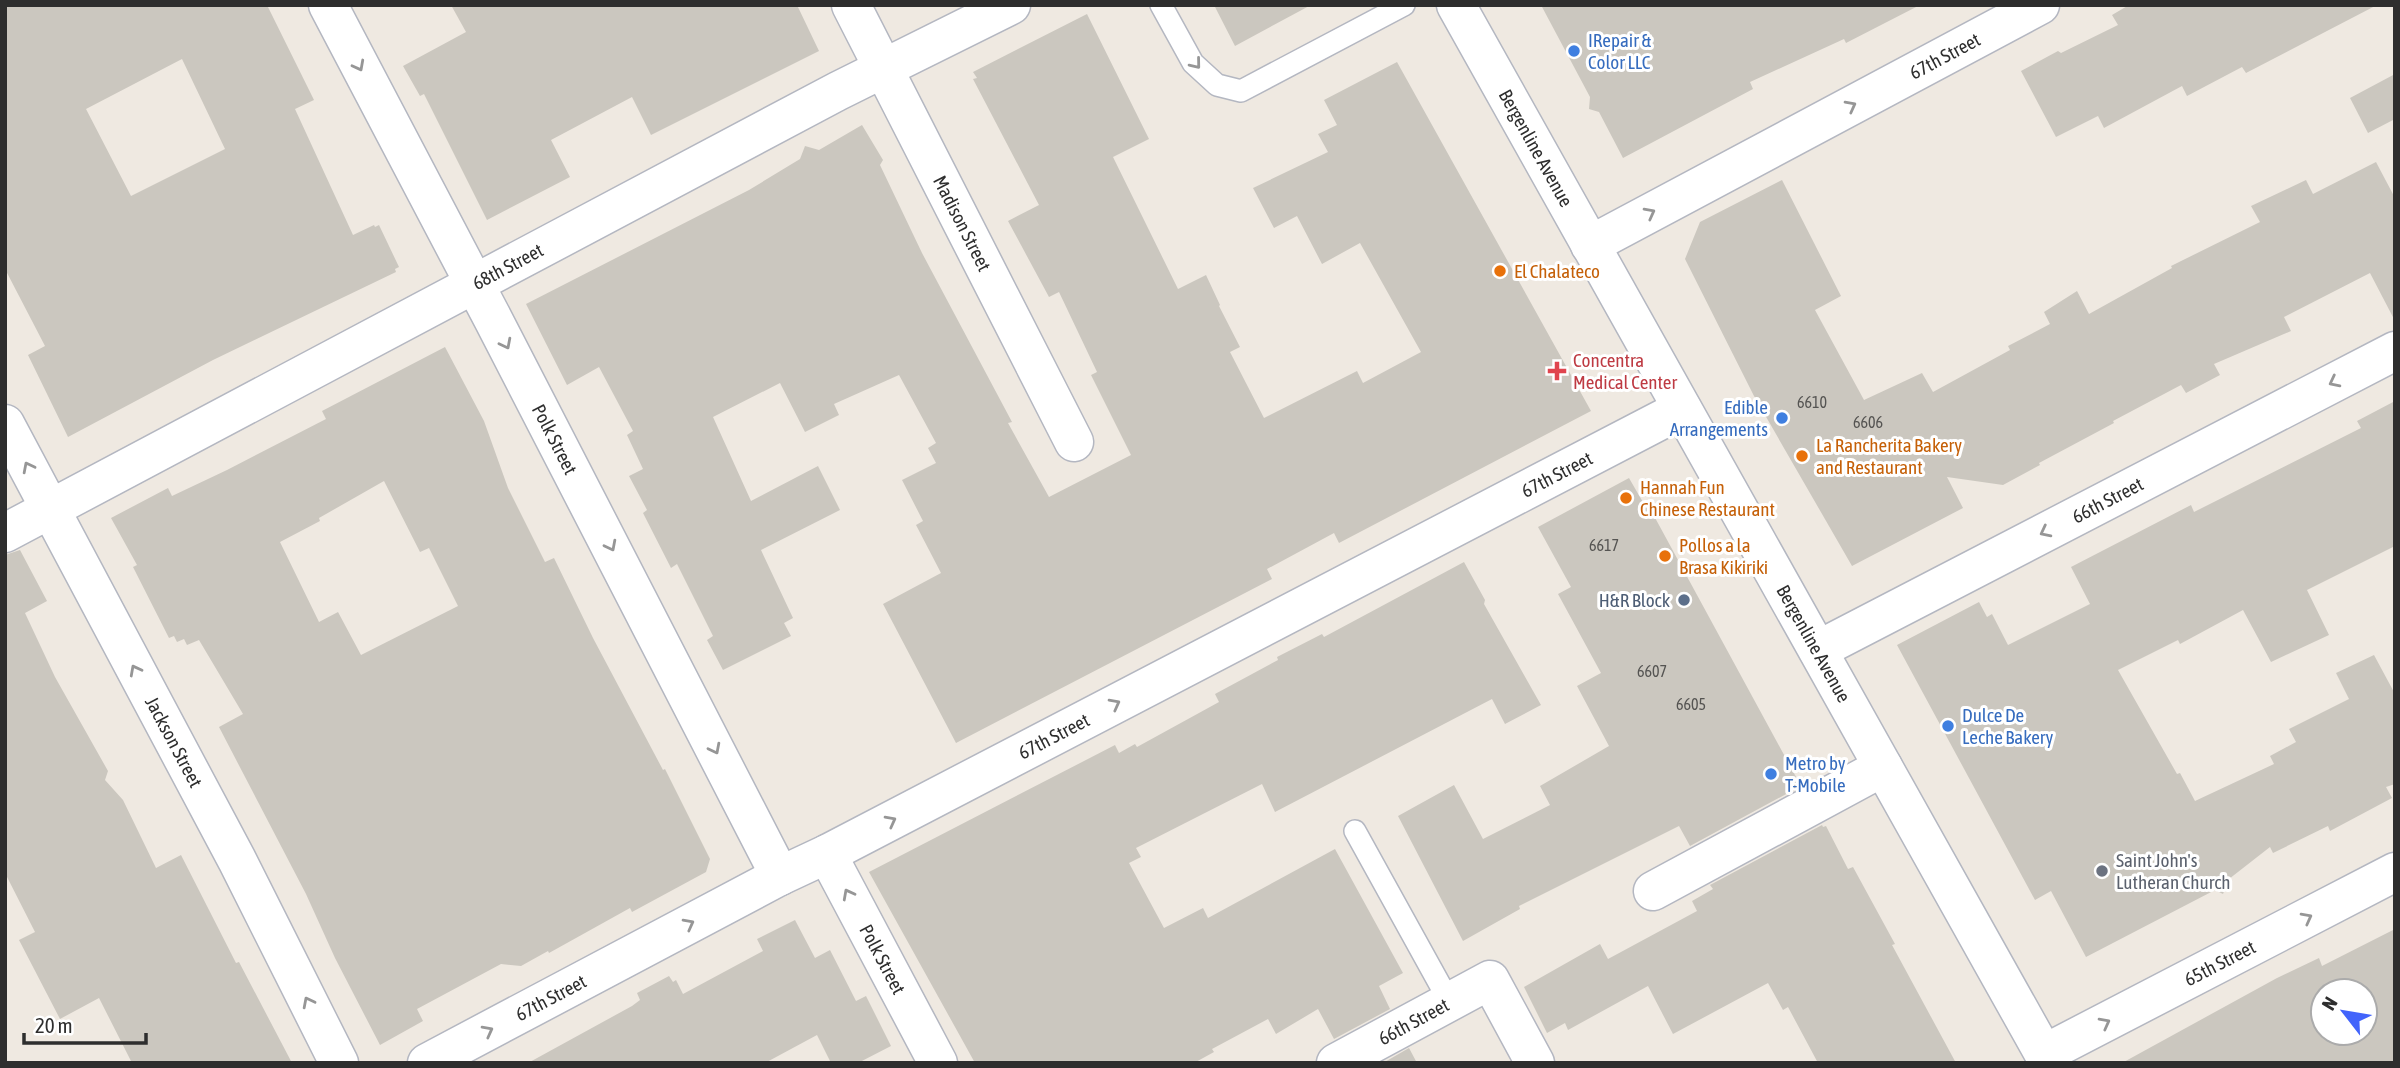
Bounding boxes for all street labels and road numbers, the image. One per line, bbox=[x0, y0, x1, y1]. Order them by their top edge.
street label: 67th Street bbox=[1906, 28, 1984, 84]
street label: Bergenline Avenue bbox=[1495, 86, 1578, 211]
street label: Madison Street bbox=[929, 172, 996, 275]
street label: 68th Street bbox=[468, 239, 547, 294]
street label: Polk Street bbox=[528, 401, 582, 478]
street label: 67th Street bbox=[1518, 447, 1596, 502]
street label: 66th Street bbox=[2068, 473, 2147, 527]
street label: Bergenline Avenue bbox=[1772, 581, 1855, 706]
street label: Jackson Street bbox=[141, 693, 207, 791]
street label: 67th Street bbox=[1015, 708, 1093, 763]
street label: Polk Street bbox=[855, 920, 910, 998]
street label: 65th Street bbox=[2181, 935, 2259, 990]
street label: 67th Street bbox=[512, 970, 590, 1025]
street label: 66th Street bbox=[1374, 993, 1453, 1049]

